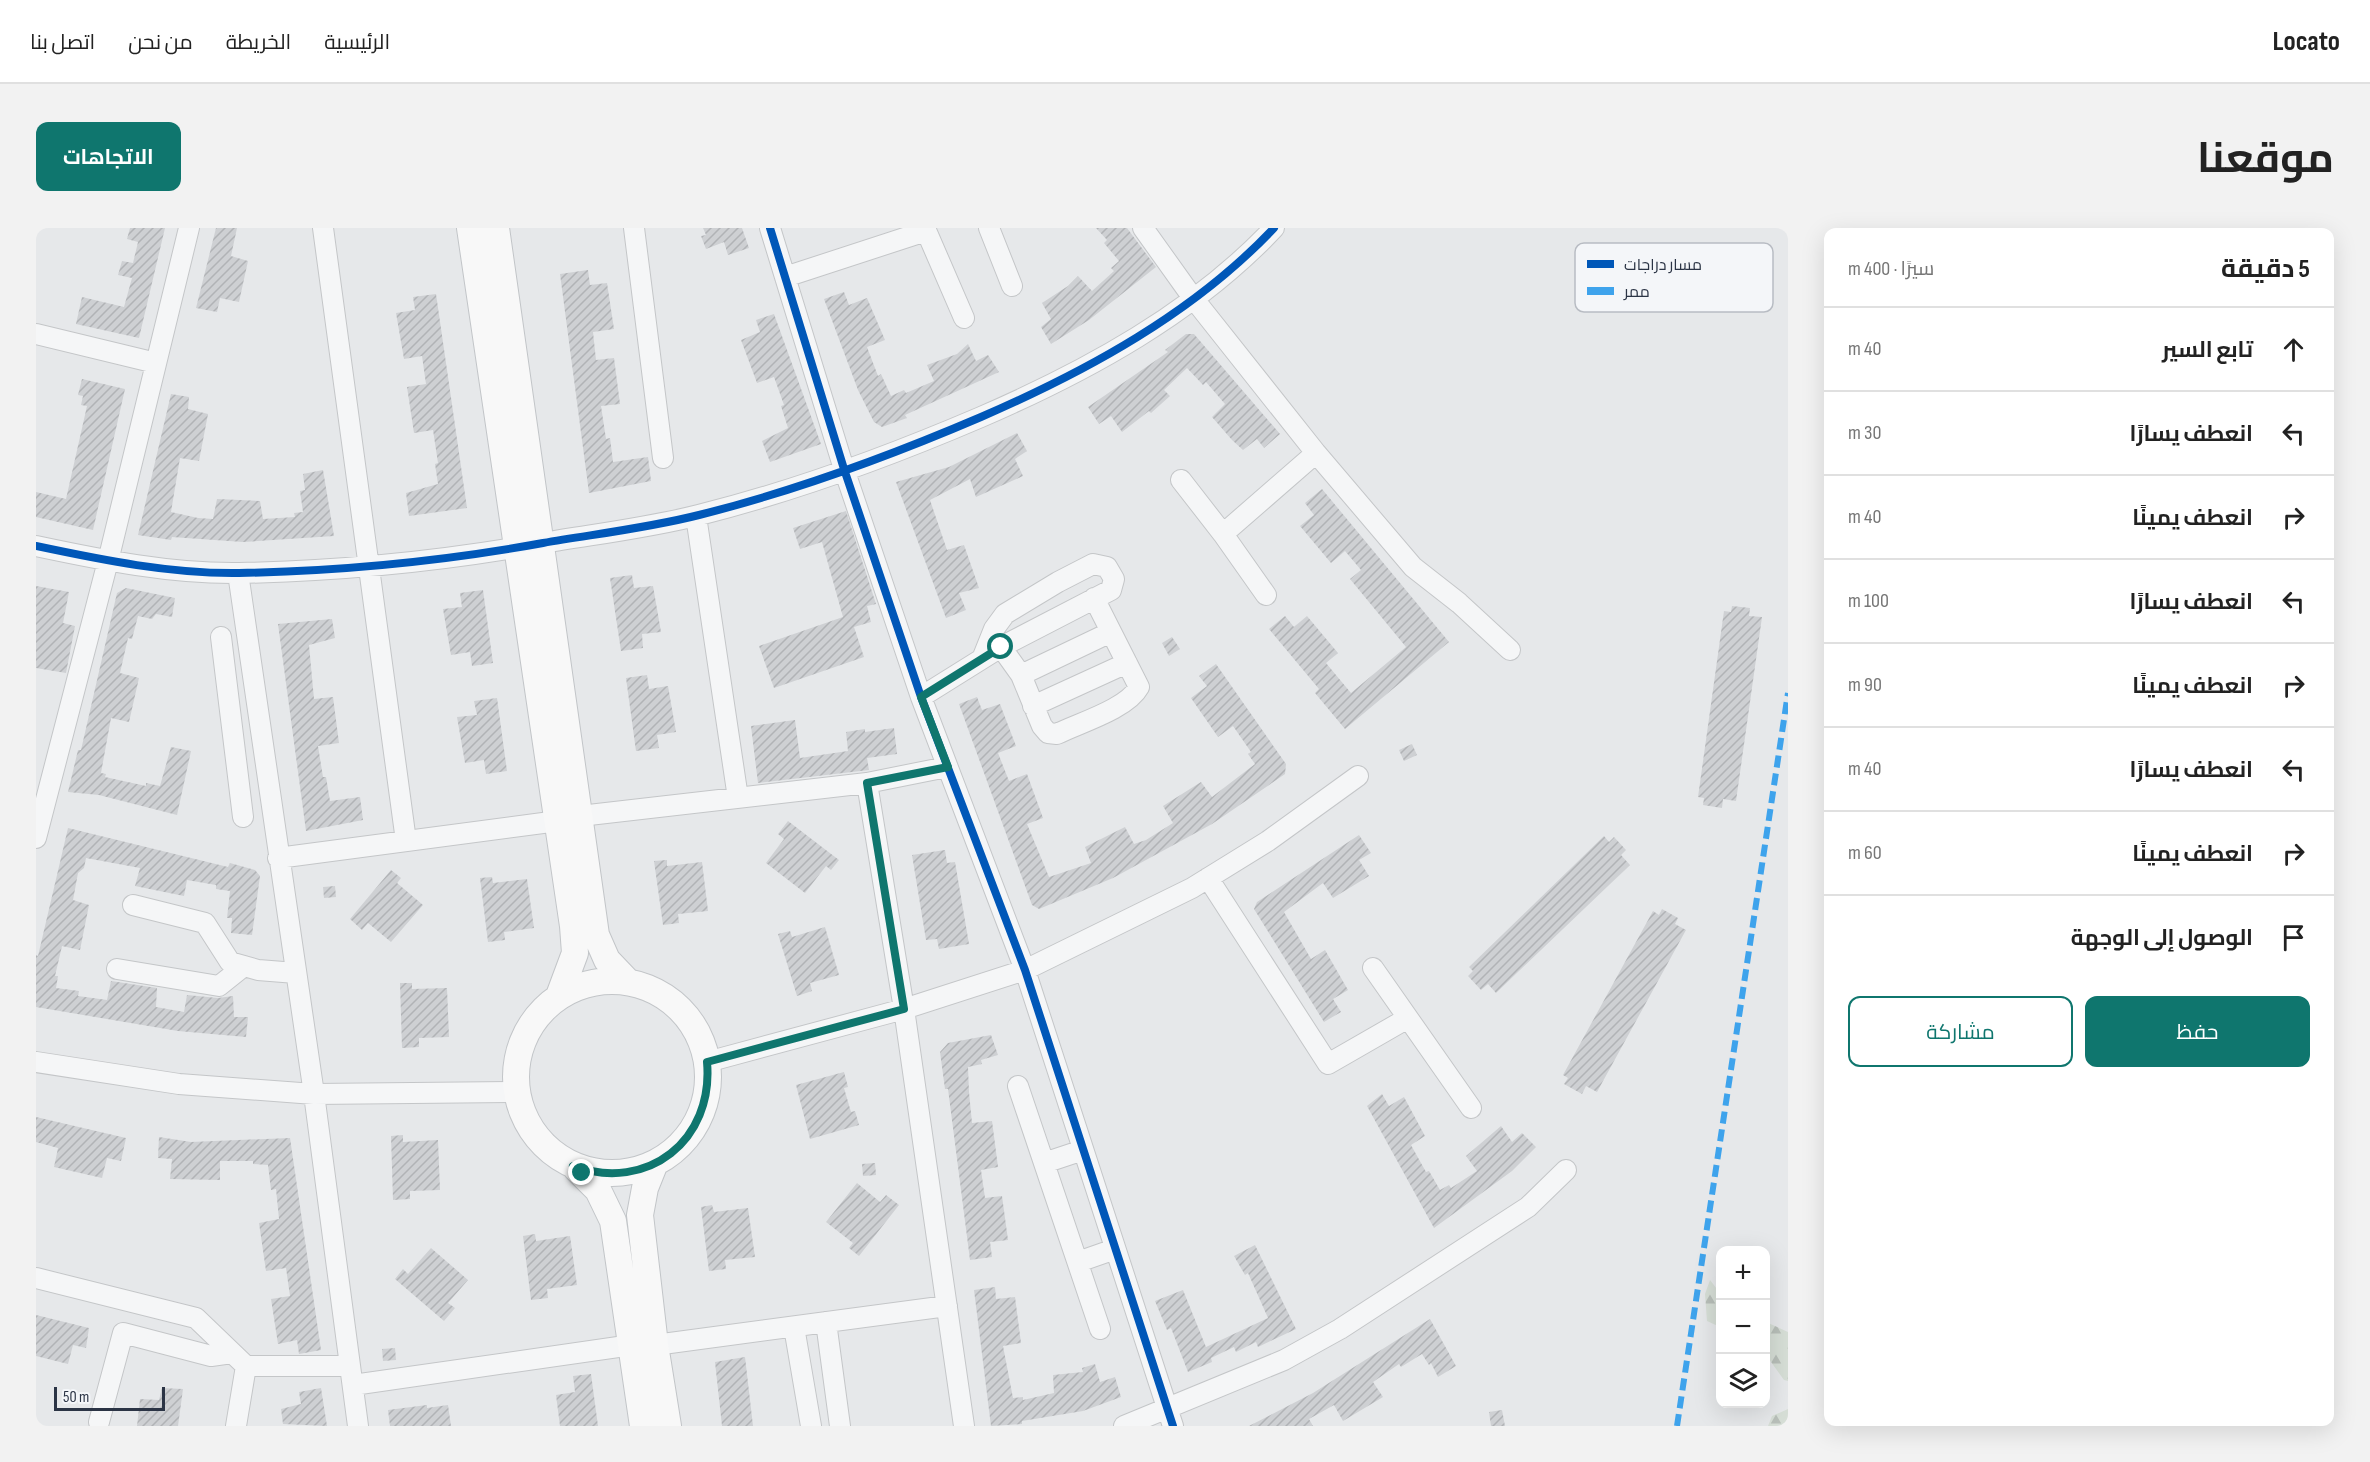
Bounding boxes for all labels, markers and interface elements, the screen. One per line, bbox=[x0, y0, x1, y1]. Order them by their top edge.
text: Locato bbox=[2273, 25, 2340, 58]
text: اتصل بنا bbox=[30, 30, 95, 55]
text: من نحن bbox=[128, 30, 193, 55]
text: الخريطة bbox=[226, 30, 291, 55]
text: الرئيسية bbox=[324, 30, 390, 55]
button: الاتجاهات bbox=[36, 122, 181, 191]
text: موقعنا bbox=[2197, 134, 2334, 185]
legend bbox=[1575, 243, 1773, 312]
text: 5 دقيقة bbox=[2221, 254, 2310, 285]
text: مسار دراجات bbox=[1624, 256, 1702, 275]
text: سيرًا · 400 m bbox=[1848, 257, 1934, 281]
text: ممر bbox=[1623, 283, 1650, 302]
icon: ahead bbox=[2277, 333, 2310, 366]
text: 40 m bbox=[1848, 337, 1881, 361]
text: تابع السير bbox=[2162, 337, 2253, 364]
icon: left bbox=[2277, 417, 2310, 450]
text: 30 m bbox=[1848, 421, 1881, 445]
text: انعطف يسارًا bbox=[2130, 421, 2253, 448]
icon: right bbox=[2277, 501, 2310, 534]
text: 40 m bbox=[1848, 505, 1881, 529]
text: انعطف يمينًا bbox=[2132, 505, 2253, 532]
icon: left bbox=[2277, 585, 2310, 618]
text: 100 m bbox=[1848, 589, 1889, 613]
text: انعطف يسارًا bbox=[2130, 589, 2253, 616]
route start bbox=[987, 633, 1013, 659]
icon: right bbox=[2277, 669, 2310, 702]
text: 90 m bbox=[1848, 673, 1882, 697]
text: انعطف يمينًا bbox=[2132, 673, 2253, 700]
icon: left bbox=[2277, 753, 2310, 786]
text: 40 m bbox=[1848, 757, 1881, 781]
text: انعطف يسارًا bbox=[2130, 757, 2253, 784]
icon: right bbox=[2277, 837, 2310, 870]
text: 60 m bbox=[1848, 841, 1882, 865]
text: انعطف يمينًا bbox=[2132, 841, 2253, 868]
icon: arrive bbox=[2277, 921, 2310, 954]
text: الوصول إلى الوجهة bbox=[2071, 925, 2253, 952]
button: مشاركة bbox=[1848, 996, 2073, 1067]
button: حفظ bbox=[2085, 996, 2310, 1067]
route end bbox=[568, 1159, 594, 1185]
map controls bbox=[1716, 1246, 1770, 1408]
button: + bbox=[1716, 1246, 1770, 1300]
button: − bbox=[1716, 1300, 1770, 1354]
button: layers bbox=[1716, 1354, 1770, 1408]
scale bar bbox=[54, 1384, 165, 1412]
text: 50 m bbox=[63, 1388, 89, 1407]

